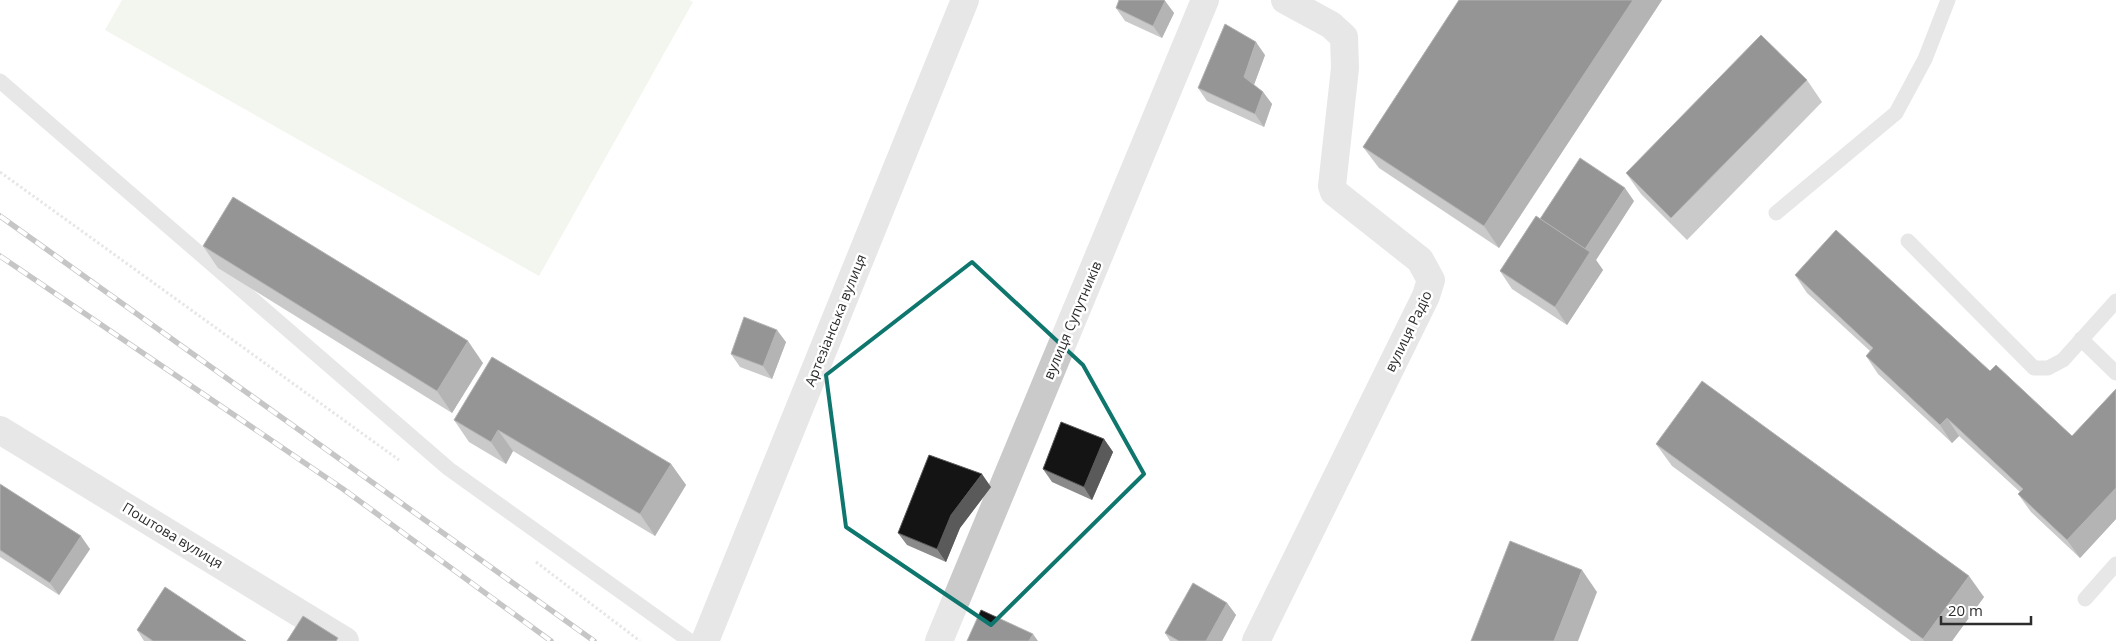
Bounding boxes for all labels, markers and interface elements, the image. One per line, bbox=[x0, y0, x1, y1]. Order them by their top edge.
street label: Артезіанська вулиця bbox=[800, 251, 870, 389]
street label: вулиця Супутників bbox=[1038, 258, 1106, 382]
street label: вулиця Радіо bbox=[1380, 287, 1436, 375]
street label: Поштова вулиця bbox=[119, 497, 227, 573]
scale bar bbox=[1941, 594, 2031, 626]
text: 20 m bbox=[1948, 600, 1983, 620]

